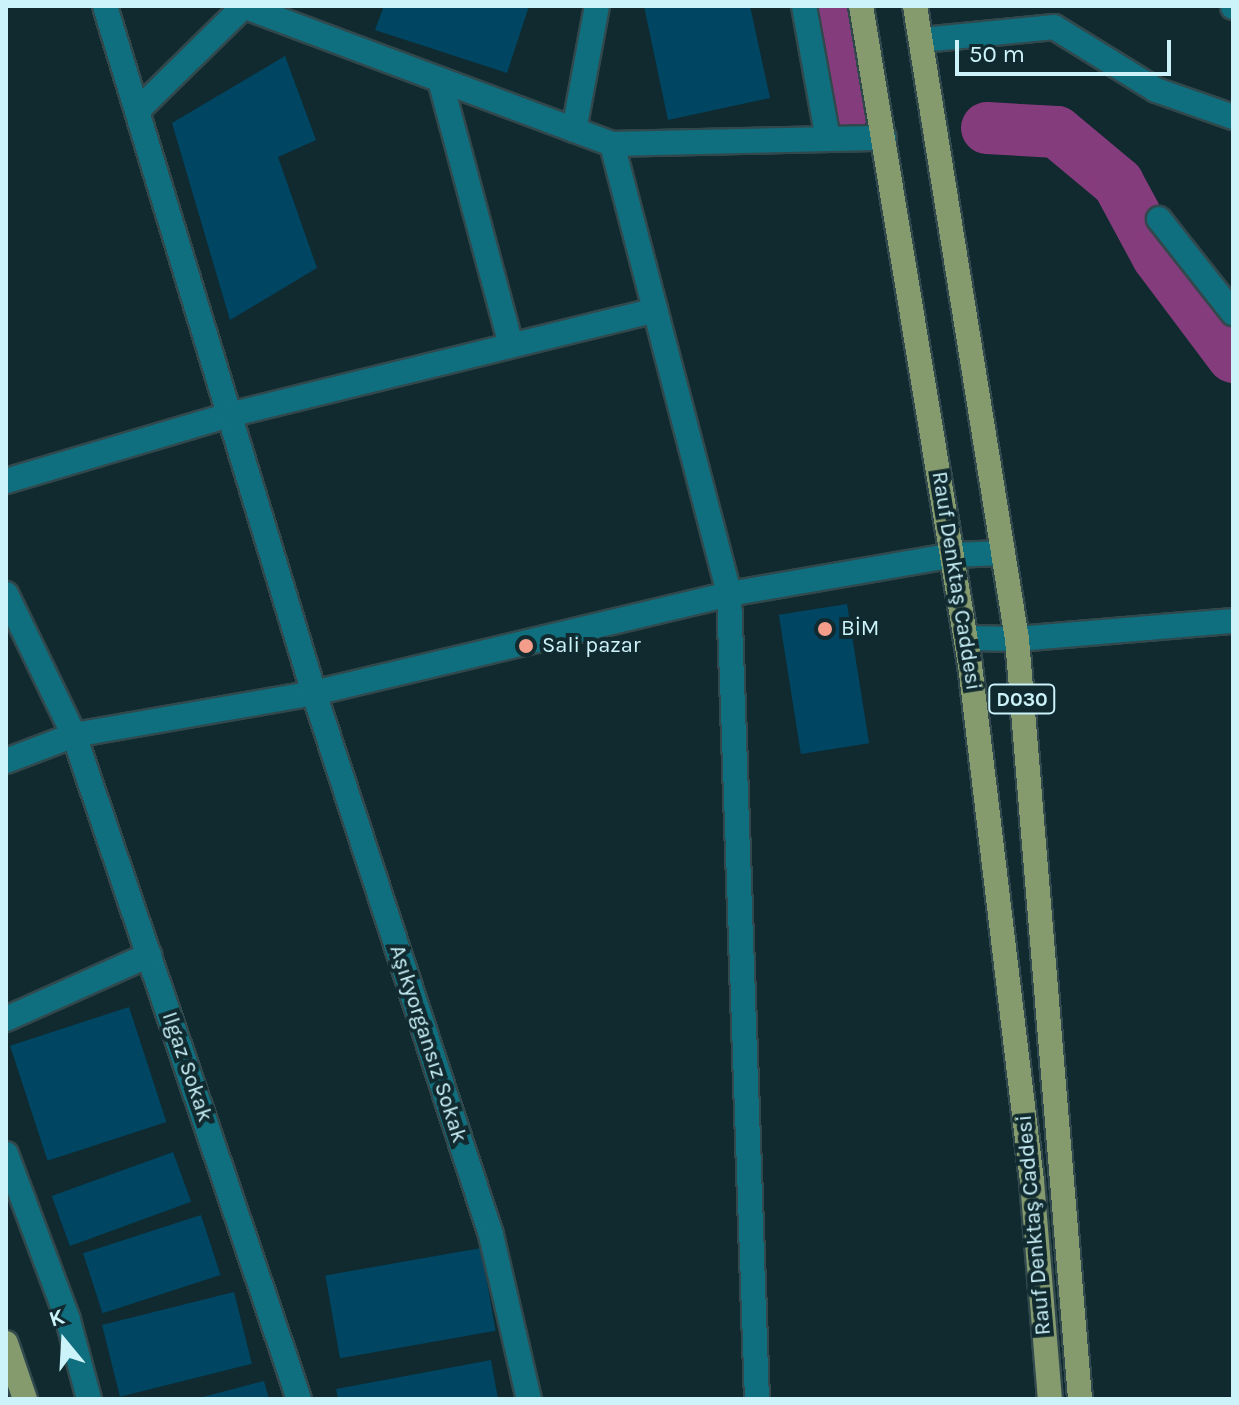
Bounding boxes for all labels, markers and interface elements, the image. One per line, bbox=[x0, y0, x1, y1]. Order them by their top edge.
scale bar bbox=[959, 24, 1175, 74]
text: 50 m bbox=[969, 40, 1025, 68]
street label: Rauf Denktaş Caddesi bbox=[926, 470, 986, 692]
place label: BİM bbox=[841, 616, 879, 642]
marker: BİM bbox=[816, 620, 834, 638]
place label: Sali pazar bbox=[542, 633, 641, 659]
marker: Sali pazar bbox=[517, 637, 535, 655]
road number: D030 bbox=[988, 683, 1056, 715]
street label: Aşıkyorgansız Sokak bbox=[384, 942, 472, 1146]
street label: Ilgaz Sokak bbox=[156, 1008, 218, 1126]
street label: Rauf Denktaş Caddesi bbox=[1011, 1114, 1057, 1336]
north arrow bbox=[24, 1301, 104, 1381]
text: K bbox=[46, 1304, 67, 1333]

